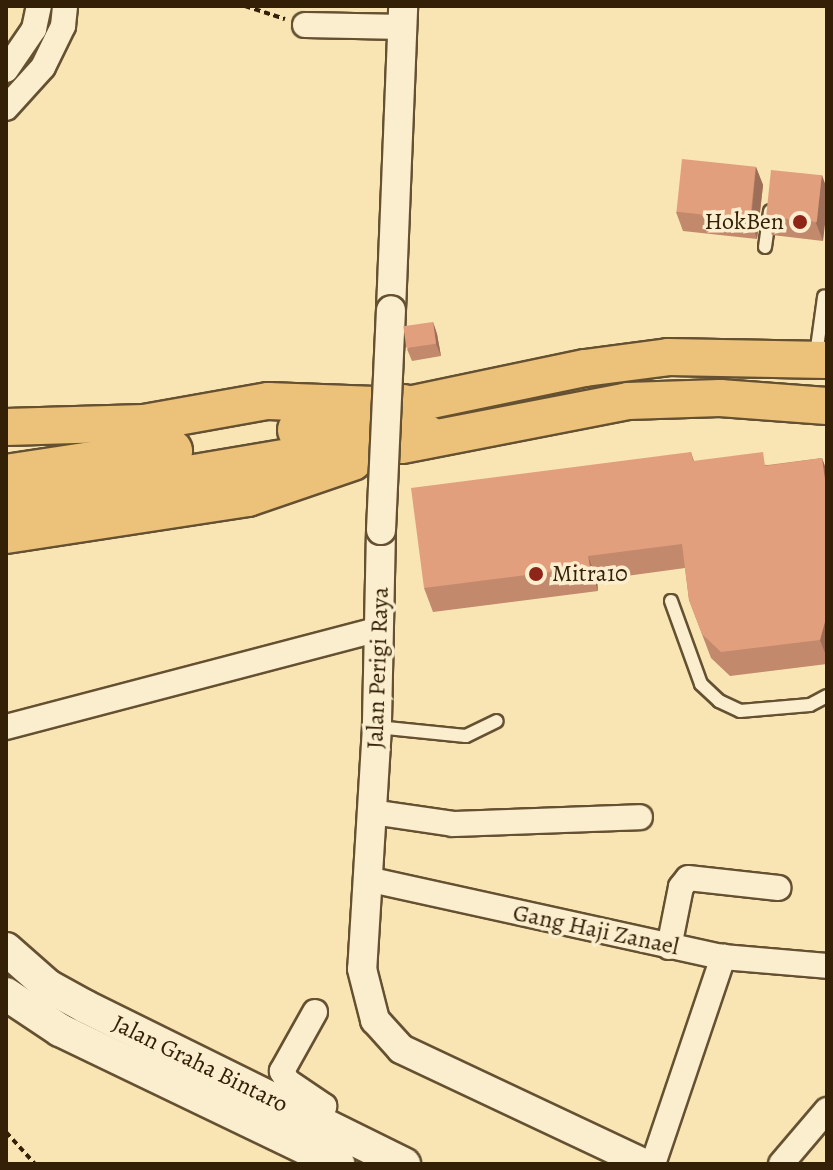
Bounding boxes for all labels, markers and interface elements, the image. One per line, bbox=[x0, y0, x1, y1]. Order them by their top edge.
place label: HokBen bbox=[705, 208, 784, 236]
marker: HokBen bbox=[791, 213, 809, 231]
place label: Mitra10 bbox=[552, 560, 628, 588]
marker: Mitra10 bbox=[527, 565, 545, 583]
street label: Jalan Perigi Raya bbox=[361, 587, 395, 749]
street label: Gang Haji Zanael bbox=[510, 898, 682, 962]
street label: Jalan Graha Bintaro bbox=[108, 1009, 292, 1119]

